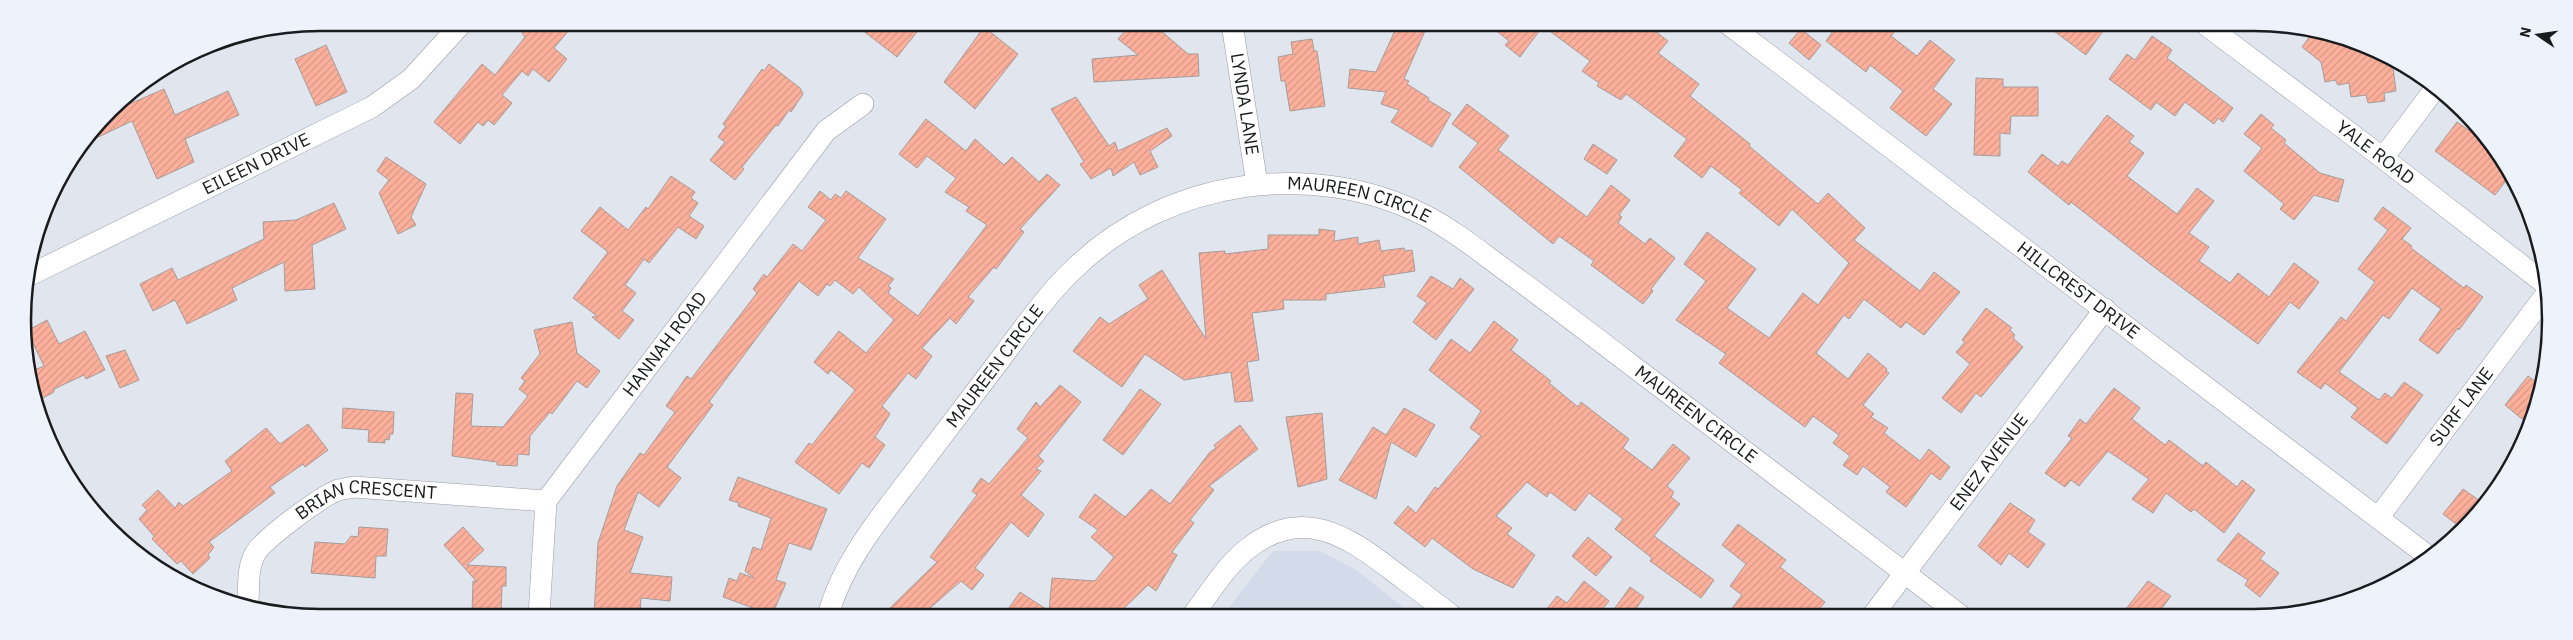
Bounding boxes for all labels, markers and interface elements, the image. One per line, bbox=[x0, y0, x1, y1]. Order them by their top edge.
north arrow bbox=[2513, 10, 2563, 60]
text: N bbox=[2515, 25, 2535, 39]
street label: LYNDA LANE bbox=[1226, 51, 1264, 157]
street label: YALE ROAD bbox=[2332, 115, 2419, 189]
street label: EILEEN DRIVE bbox=[198, 127, 314, 200]
street label: MAUREEN CIRCLE bbox=[1287, 171, 1435, 228]
street label: HILLCREST DRIVE bbox=[2013, 236, 2144, 344]
street label: HANNAH ROAD bbox=[617, 287, 711, 401]
street label: MAUREEN CIRCLE bbox=[941, 300, 1048, 432]
street label: MAUREEN CIRCLE bbox=[1630, 360, 1762, 468]
street label: SURF LANE bbox=[2424, 363, 2498, 451]
street label: ENEZ AVENUE bbox=[1944, 408, 2033, 515]
street label: BRIAN CRESCENT bbox=[290, 475, 438, 525]

